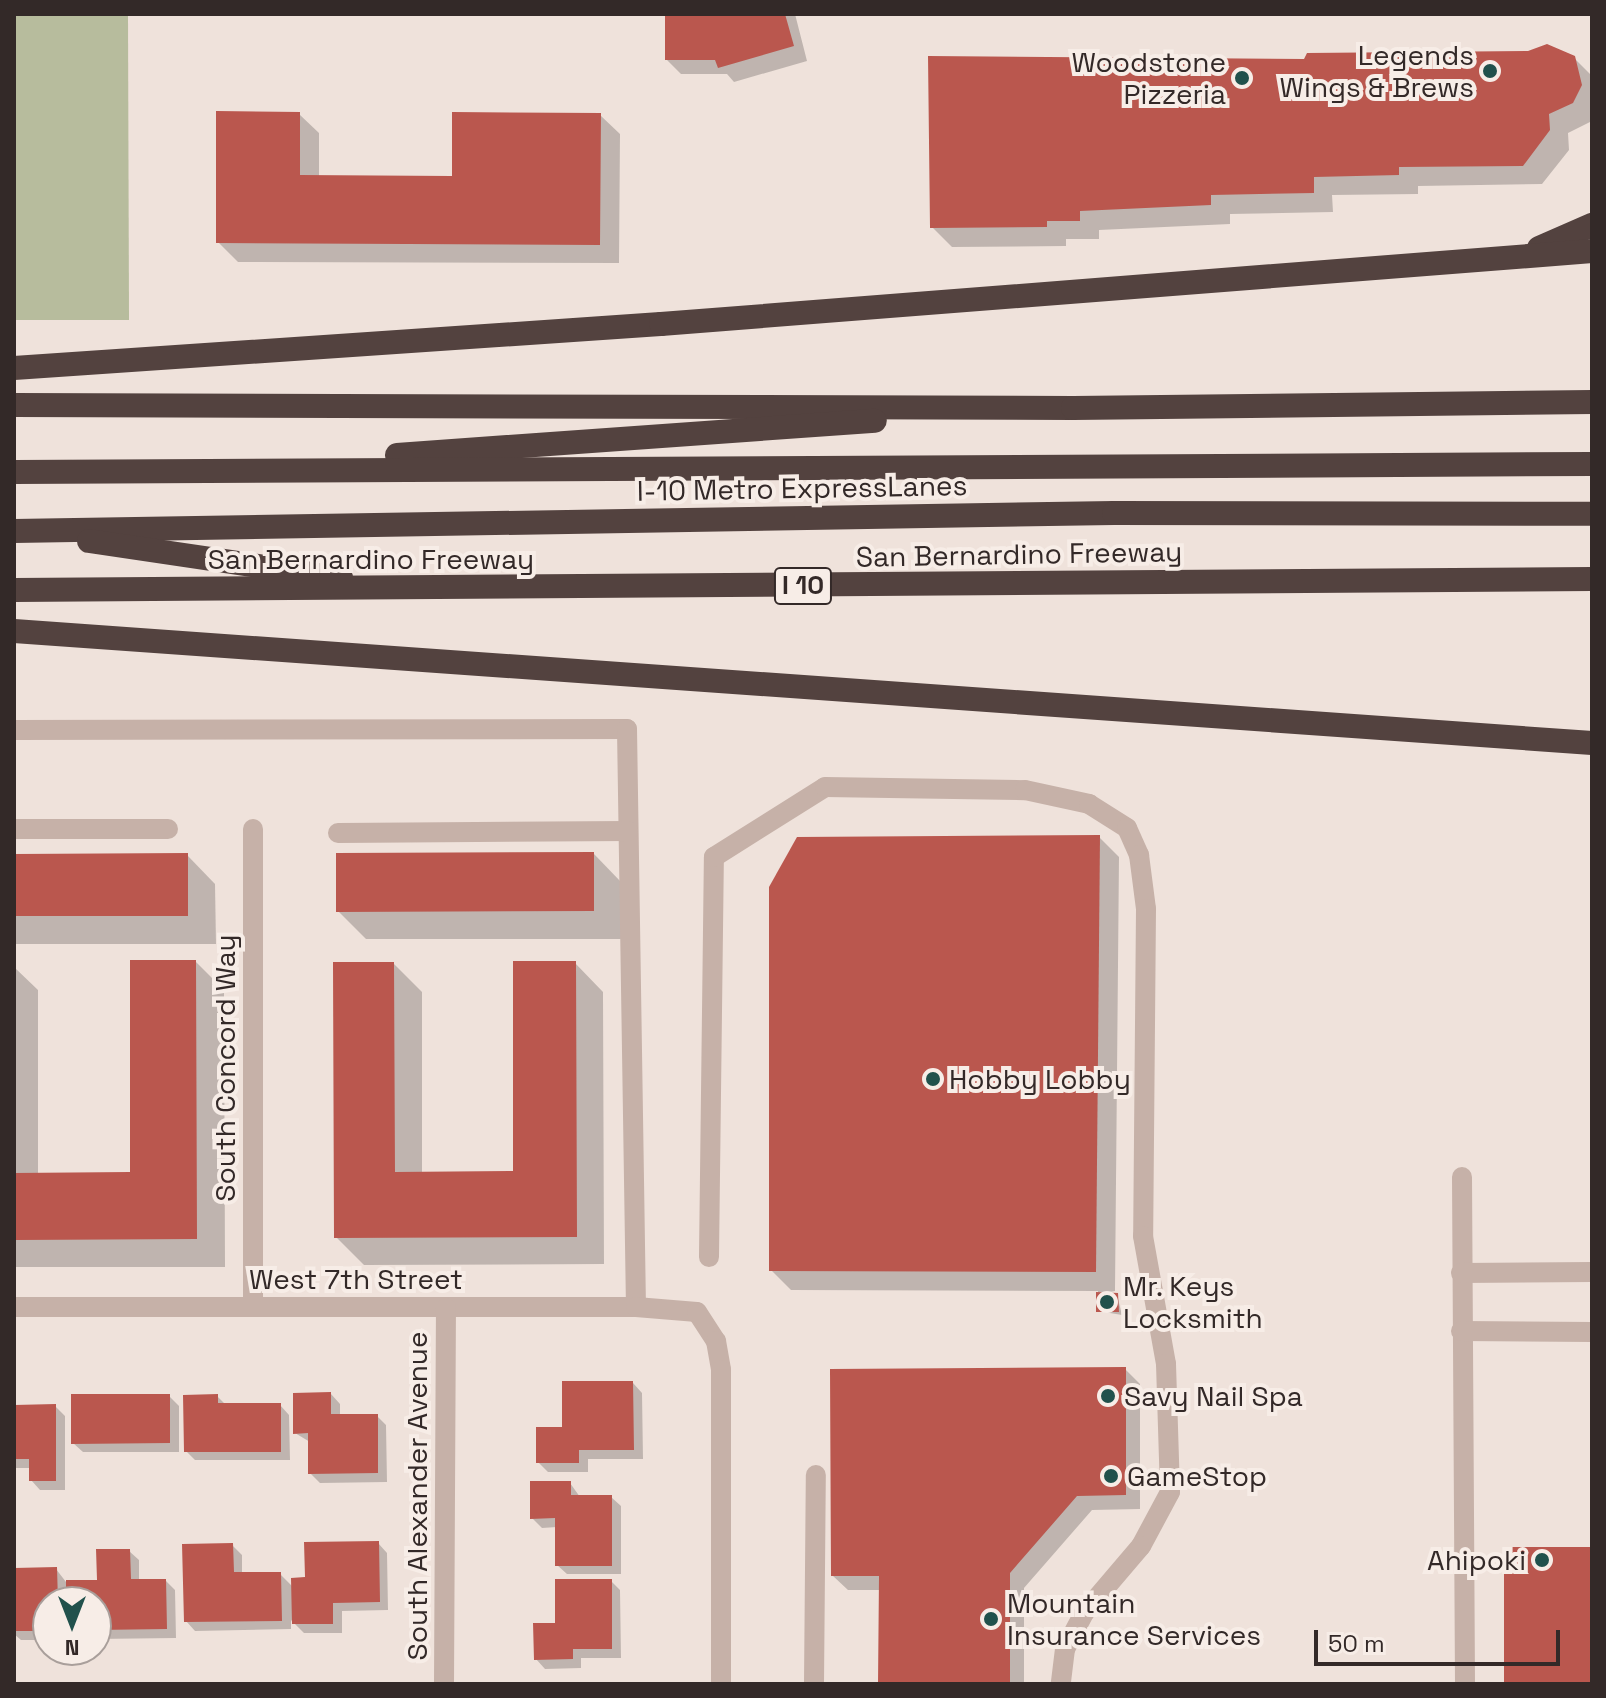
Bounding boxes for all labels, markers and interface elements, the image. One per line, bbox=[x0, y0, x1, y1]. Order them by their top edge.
place label: Legends Wings & Brews bbox=[1280, 38, 1474, 104]
place label: Woodstone Pizzeria bbox=[1071, 45, 1226, 111]
marker: Legends Wings & Brews bbox=[1481, 62, 1499, 80]
marker: Woodstone Pizzeria bbox=[1233, 69, 1251, 87]
street label: I-10 Metro ExpressLanes bbox=[636, 468, 968, 508]
street label: San Bernardino Freeway bbox=[856, 534, 1182, 574]
street label: San Bernardino Freeway bbox=[208, 542, 534, 576]
road number: I 10 bbox=[773, 564, 833, 608]
street label: South Concord Way bbox=[208, 934, 242, 1202]
place label: Hobby Lobby bbox=[949, 1062, 1131, 1096]
marker: Hobby Lobby bbox=[924, 1070, 942, 1088]
street label: West 7th Street bbox=[249, 1262, 463, 1296]
place label: Mr. Keys Locksmith bbox=[1123, 1269, 1263, 1335]
marker: Mr. Keys Locksmith bbox=[1098, 1293, 1116, 1311]
street label: South Alexander Avenue bbox=[400, 1331, 434, 1661]
place label: Savy Nail Spa bbox=[1124, 1379, 1303, 1413]
marker: Savy Nail Spa bbox=[1099, 1387, 1117, 1405]
place label: GameStop bbox=[1127, 1459, 1267, 1493]
marker: GameStop bbox=[1102, 1467, 1120, 1485]
place label: Ahipoki bbox=[1427, 1543, 1526, 1577]
marker: Ahipoki bbox=[1533, 1551, 1551, 1569]
north arrow bbox=[32, 1586, 112, 1666]
place label: Mountain Insurance Services bbox=[1007, 1586, 1261, 1652]
marker: Mountain Insurance Services bbox=[982, 1610, 1000, 1628]
scale bar bbox=[1318, 1614, 1564, 1664]
text: 50 m bbox=[1328, 1628, 1385, 1659]
text: N bbox=[65, 1634, 79, 1662]

